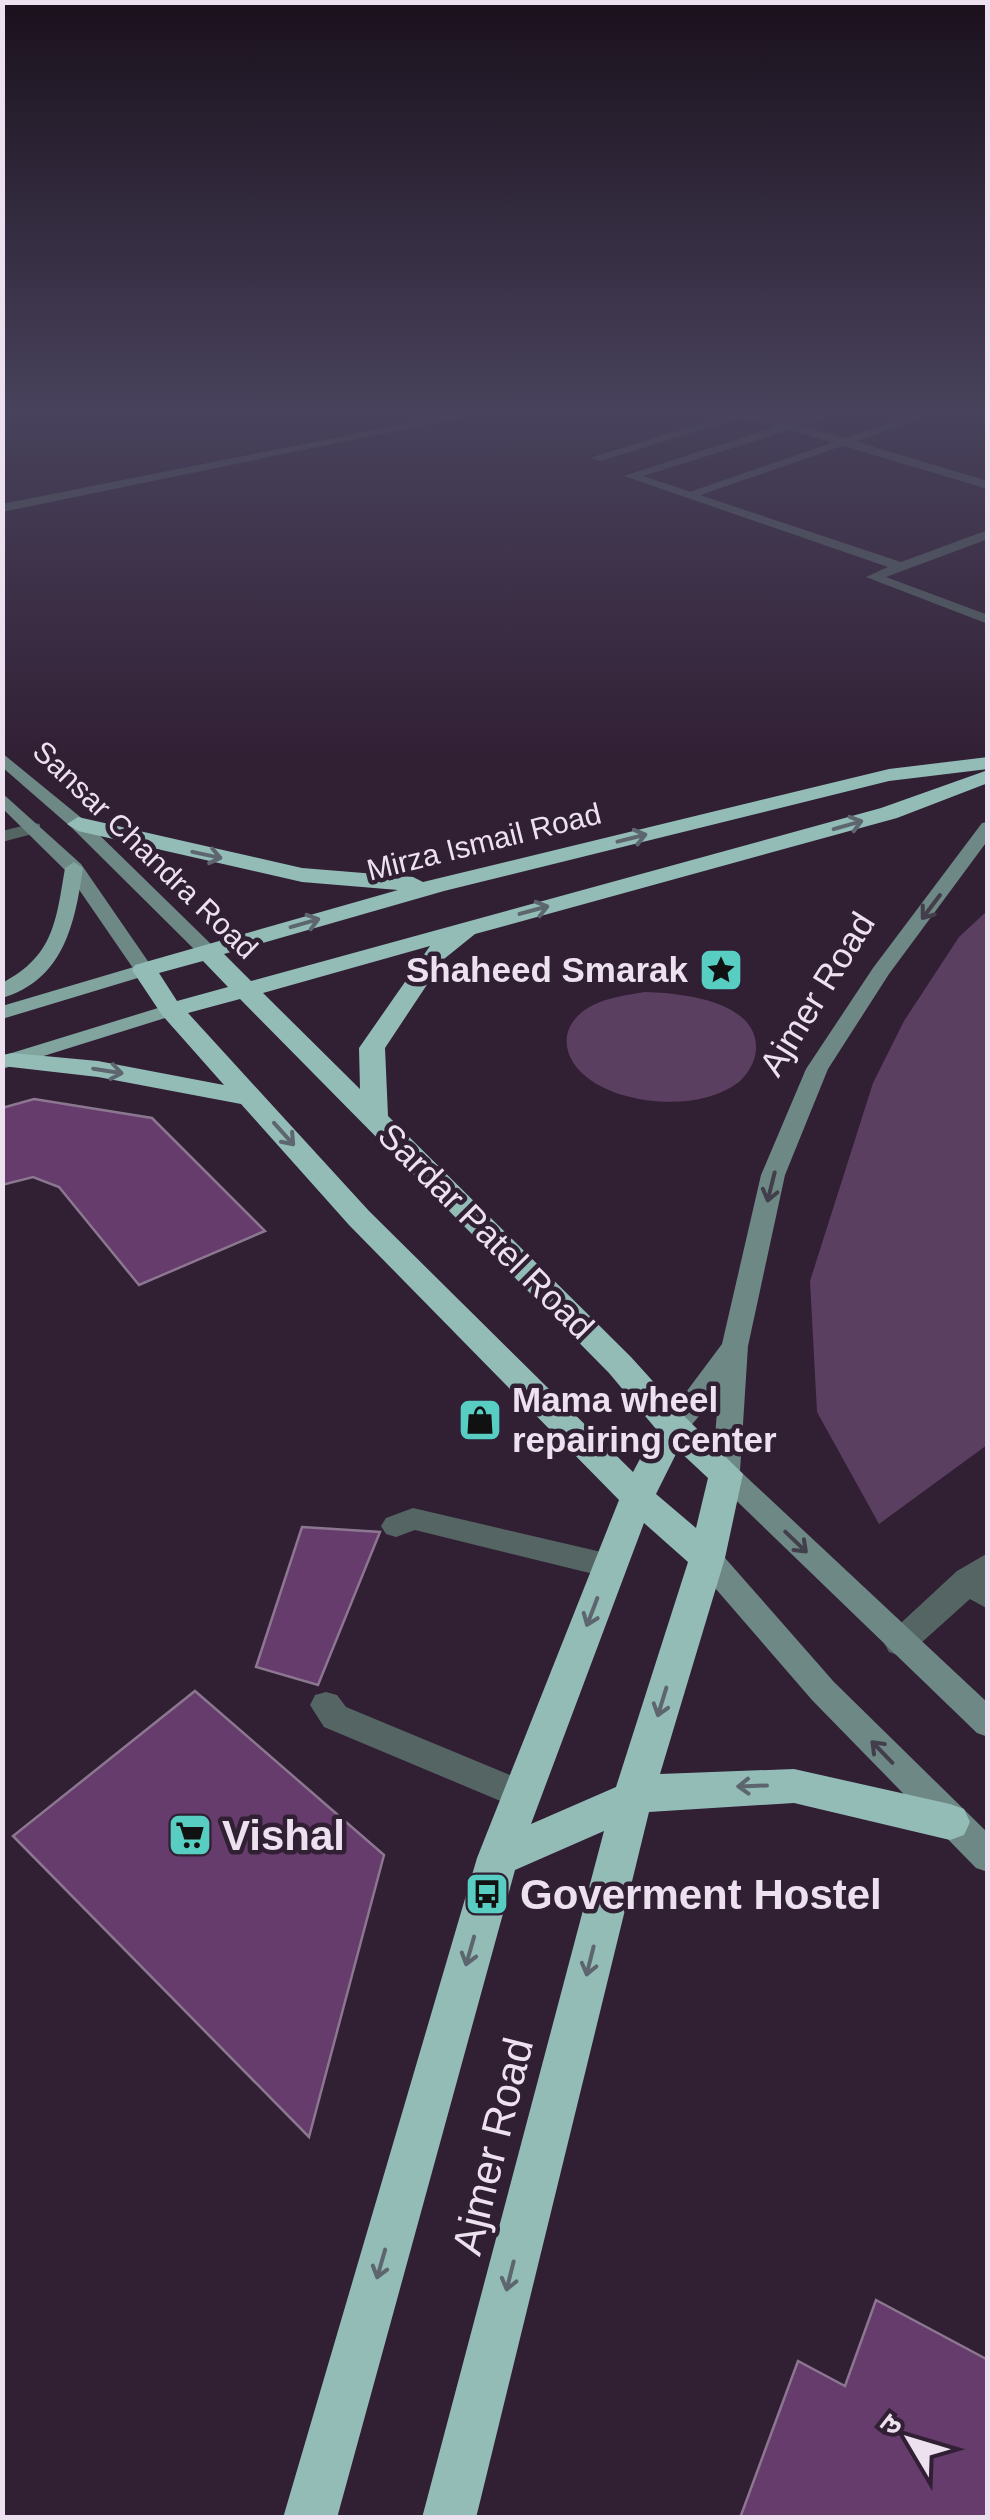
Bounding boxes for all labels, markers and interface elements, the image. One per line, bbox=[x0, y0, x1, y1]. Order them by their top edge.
street label: Sansar Chandra Road bbox=[27, 734, 264, 965]
street label: Mirza Ismail Road bbox=[363, 796, 604, 887]
one-way arrow bbox=[832, 815, 863, 833]
one-way arrow bbox=[615, 828, 647, 846]
one-way arrow bbox=[190, 846, 222, 865]
one-way arrow bbox=[920, 893, 942, 919]
one-way arrow bbox=[518, 899, 549, 918]
street label: Ajmer Road bbox=[751, 905, 882, 1082]
one-way arrow bbox=[289, 912, 320, 931]
place icon: Shaheed Smarak bbox=[698, 947, 744, 993]
place label: Shaheed Smarak bbox=[406, 950, 689, 989]
one-way arrow bbox=[92, 1063, 124, 1081]
street label: Sardar Patel Road bbox=[371, 1115, 602, 1346]
one-way arrow bbox=[272, 1121, 295, 1146]
one-way arrow bbox=[761, 1170, 779, 1202]
place label: Mama wheel repairing center bbox=[512, 1380, 777, 1459]
shop icon: Mama wheel repairing center bbox=[457, 1397, 503, 1443]
one-way arrow bbox=[783, 1529, 807, 1553]
one-way arrow bbox=[582, 1597, 600, 1627]
one-way arrow bbox=[652, 1686, 670, 1717]
one-way arrow bbox=[871, 1740, 895, 1764]
one-way arrow bbox=[736, 1777, 768, 1796]
supermarket icon: Vishal bbox=[167, 1812, 213, 1858]
place label: Vishal bbox=[222, 1812, 345, 1859]
bus stop icon: Goverment Hostel bbox=[464, 1871, 510, 1917]
place label: Goverment Hostel bbox=[520, 1871, 882, 1918]
one-way arrow bbox=[460, 1935, 478, 1966]
one-way arrow bbox=[580, 1945, 599, 1976]
street label: Ajmer Road bbox=[443, 2033, 542, 2259]
one-way arrow bbox=[371, 2248, 389, 2279]
one-way arrow bbox=[500, 2259, 518, 2291]
north arrow bbox=[860, 2390, 960, 2490]
text: उ bbox=[873, 2408, 908, 2441]

